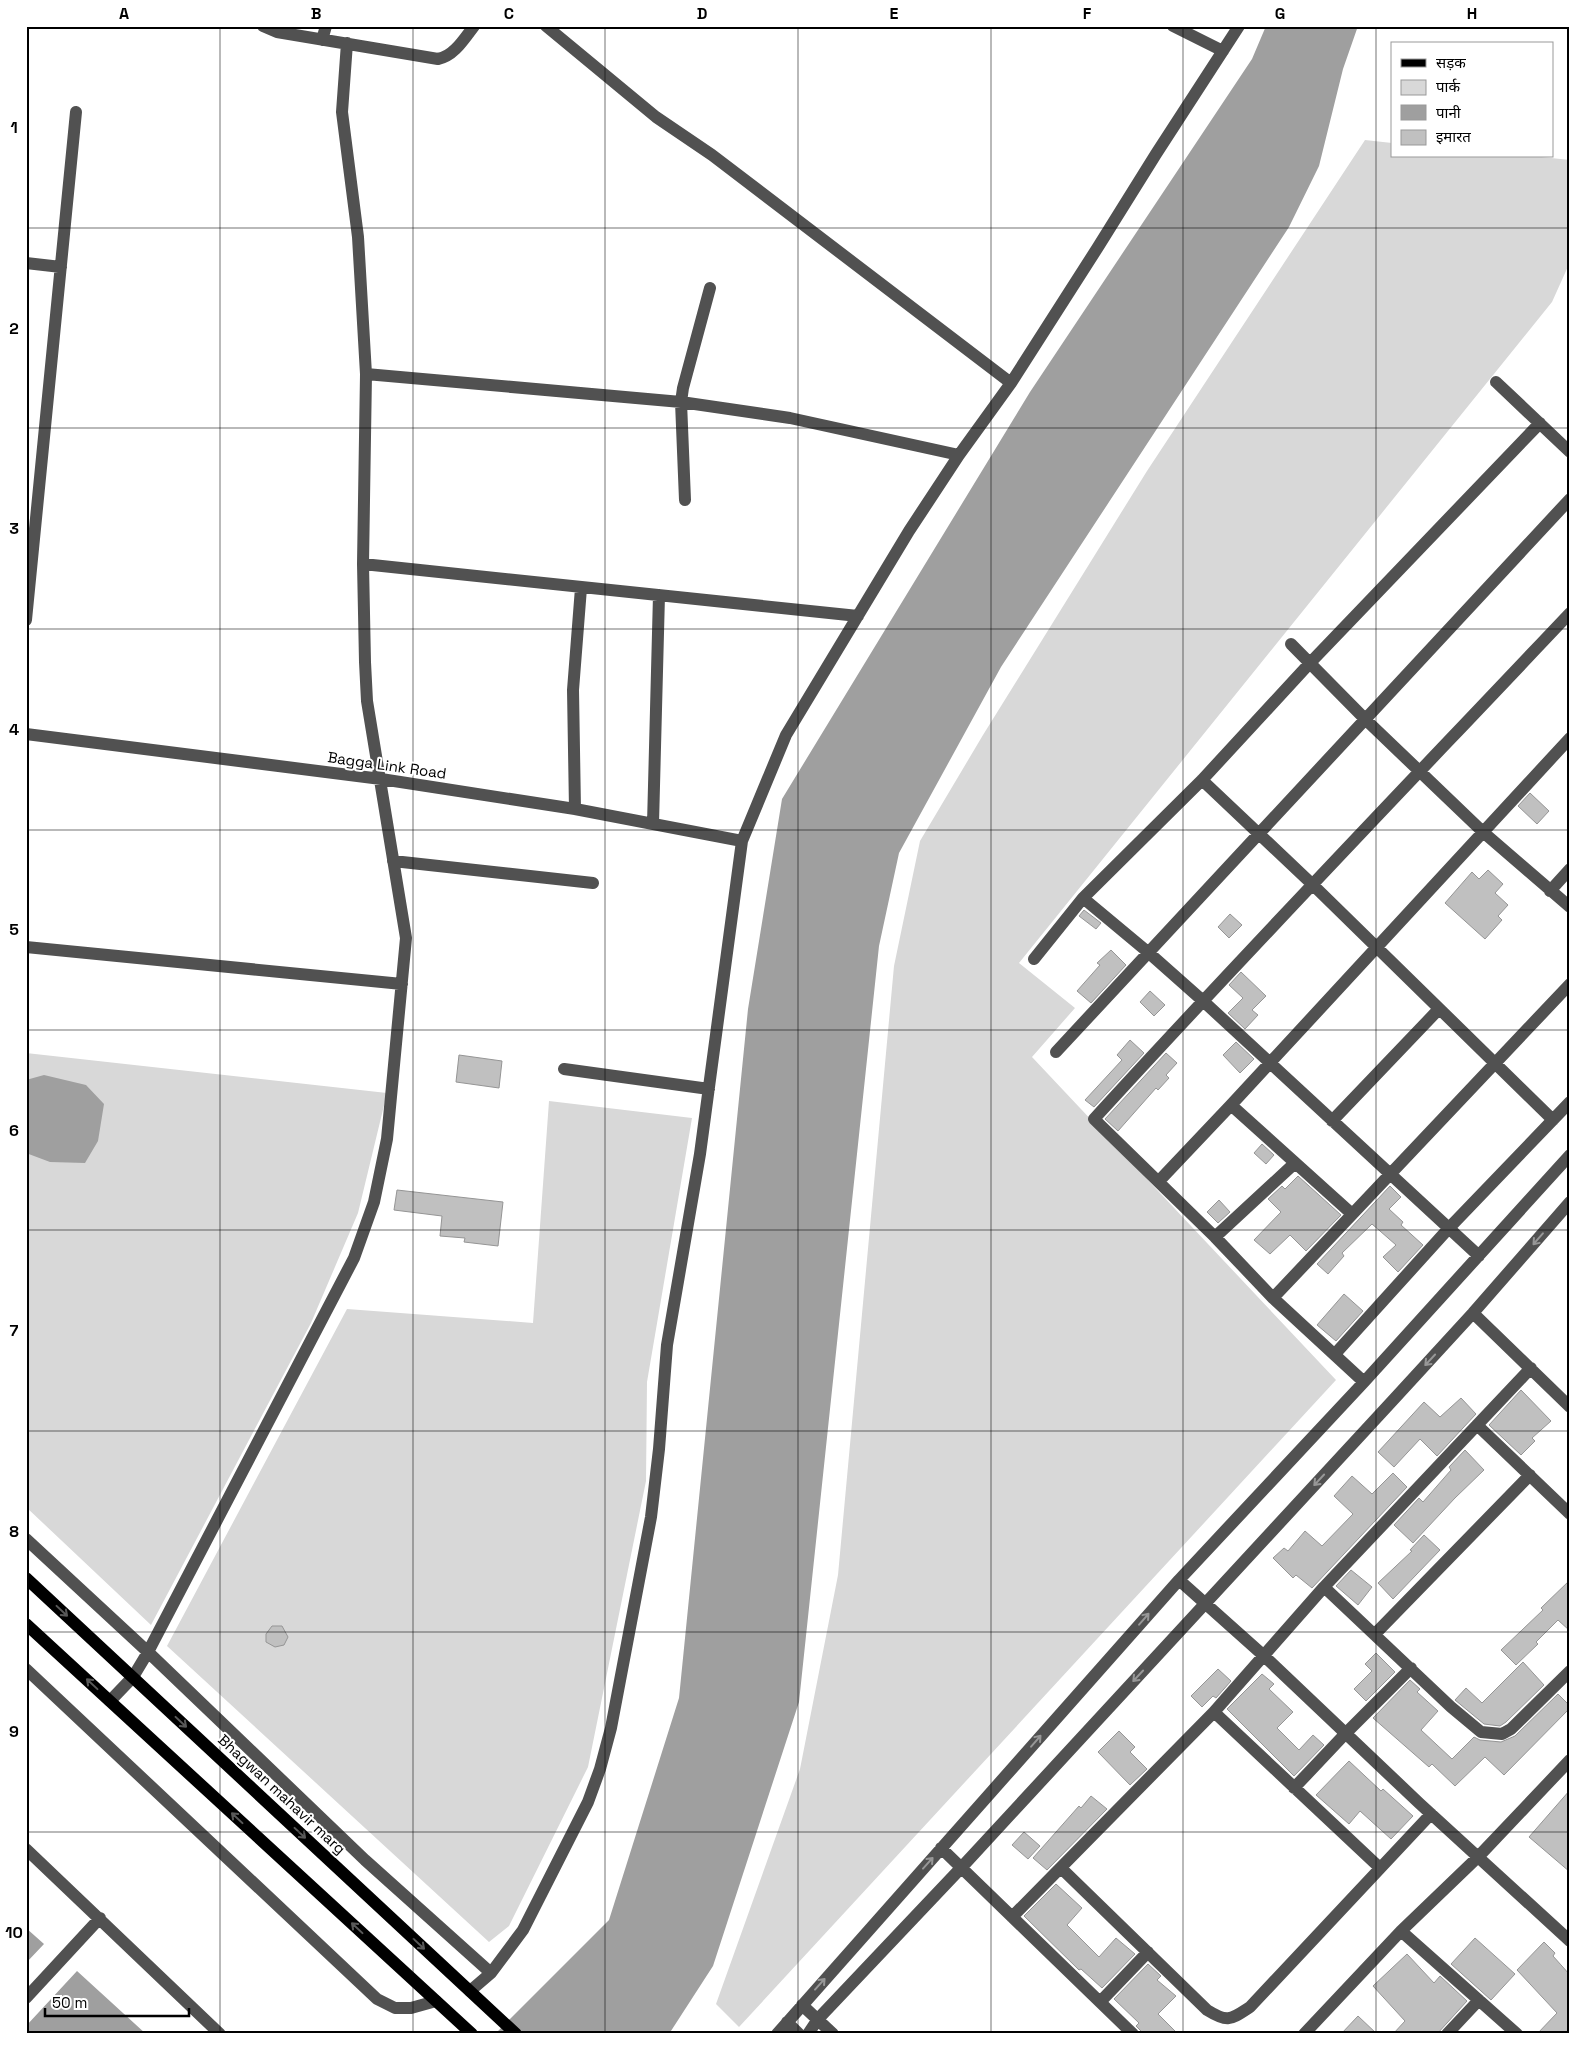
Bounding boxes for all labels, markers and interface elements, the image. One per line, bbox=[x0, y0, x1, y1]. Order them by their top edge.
text: A bbox=[119, 3, 129, 24]
text: B bbox=[311, 3, 321, 24]
text: C bbox=[504, 3, 514, 24]
text: D bbox=[697, 3, 707, 24]
text: E bbox=[890, 3, 899, 24]
text: F bbox=[1083, 3, 1092, 24]
text: G bbox=[1275, 3, 1285, 24]
text: H bbox=[1467, 3, 1477, 24]
legend bbox=[1391, 42, 1554, 158]
text: सड़क bbox=[1436, 53, 1466, 72]
text: पार्क bbox=[1436, 77, 1460, 96]
text: पानी bbox=[1436, 103, 1462, 122]
text: 1 bbox=[10, 117, 18, 138]
text: इमारत bbox=[1436, 127, 1471, 146]
text: 2 bbox=[9, 318, 19, 339]
text: 3 bbox=[9, 518, 19, 539]
text: 4 bbox=[9, 719, 19, 740]
street label: Bagga Link Road bbox=[326, 747, 448, 783]
text: 5 bbox=[9, 919, 19, 940]
text: 6 bbox=[9, 1120, 19, 1141]
one-way arrow bbox=[1532, 1233, 1543, 1246]
text: 7 bbox=[10, 1320, 19, 1341]
one-way arrow bbox=[1424, 1354, 1436, 1367]
one-way arrow bbox=[1313, 1473, 1325, 1486]
text: 8 bbox=[9, 1521, 19, 1542]
one-way arrow bbox=[55, 1605, 68, 1617]
one-way arrow bbox=[1138, 1613, 1150, 1626]
one-way arrow bbox=[1132, 1670, 1144, 1683]
one-way arrow bbox=[85, 1678, 98, 1690]
one-way arrow bbox=[175, 1716, 187, 1728]
text: 9 bbox=[9, 1721, 19, 1742]
street label: Bhagwan mahavir marg bbox=[214, 1730, 350, 1858]
one-way arrow bbox=[1030, 1735, 1041, 1748]
one-way arrow bbox=[231, 1812, 244, 1824]
one-way arrow bbox=[293, 1827, 306, 1839]
one-way arrow bbox=[923, 1856, 934, 1869]
text: 10 bbox=[5, 1922, 23, 1943]
one-way arrow bbox=[351, 1922, 363, 1934]
one-way arrow bbox=[412, 1938, 425, 1950]
one-way arrow bbox=[815, 1978, 826, 1991]
scale bar bbox=[45, 1985, 189, 2017]
text: 50 m bbox=[52, 1993, 87, 2012]

